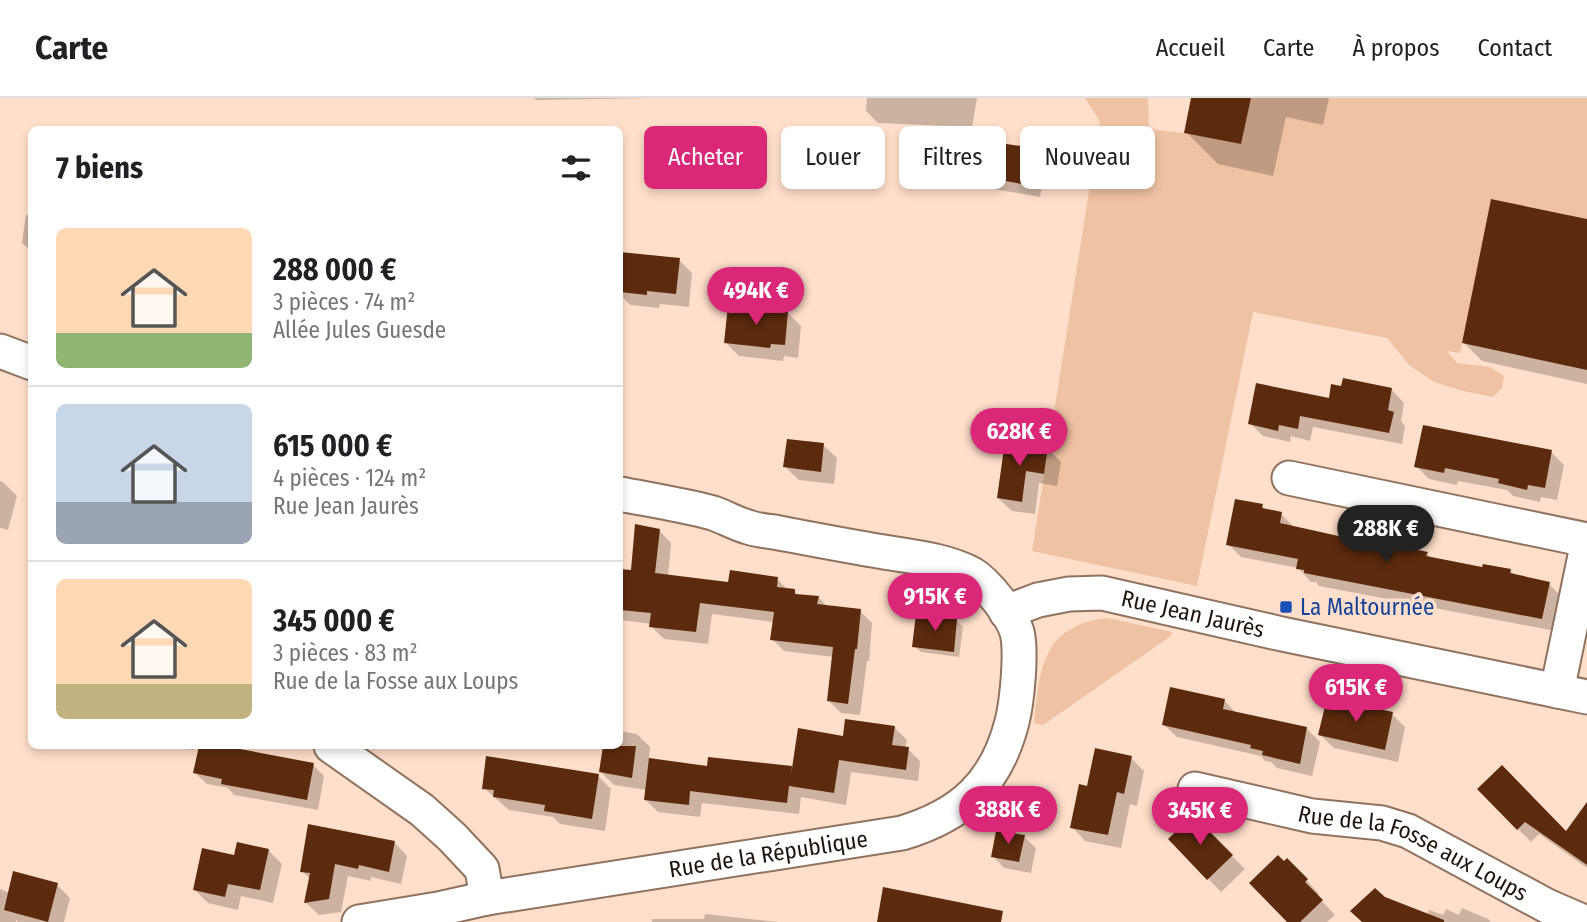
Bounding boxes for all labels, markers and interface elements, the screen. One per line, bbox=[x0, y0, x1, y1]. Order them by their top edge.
text: Carte bbox=[35, 28, 108, 68]
text: Accueil bbox=[1156, 34, 1225, 62]
text: Carte bbox=[1263, 34, 1314, 62]
text: À propos bbox=[1352, 34, 1439, 62]
text: Contact bbox=[1477, 34, 1552, 62]
chip: Acheter bbox=[644, 126, 767, 189]
chip: Louer bbox=[781, 126, 885, 189]
chip: Filtres bbox=[899, 126, 1006, 189]
chip: Nouveau bbox=[1020, 126, 1155, 189]
icon: filters bbox=[557, 149, 595, 187]
text: 7 biens bbox=[56, 150, 143, 186]
text: 288 000 € bbox=[273, 252, 396, 288]
icon: home bbox=[112, 256, 196, 340]
pin: 494K € bbox=[699, 268, 813, 327]
text: 494K € bbox=[723, 276, 789, 304]
text: 3 pièces · 74 m² bbox=[273, 288, 415, 316]
text: Allée Jules Guesde bbox=[273, 316, 446, 344]
pin: 628K € bbox=[962, 408, 1076, 468]
text: 628K € bbox=[986, 417, 1052, 445]
text: 615 000 € bbox=[273, 428, 392, 464]
icon: home bbox=[112, 432, 196, 516]
text: 4 pièces · 124 m² bbox=[273, 464, 426, 492]
text: Rue Jean Jaurès bbox=[273, 492, 419, 520]
pin: 288K € bbox=[1329, 505, 1443, 565]
text: 288K € bbox=[1353, 514, 1419, 542]
pin: 915K € bbox=[878, 574, 992, 633]
text: 915K € bbox=[903, 582, 967, 610]
street label: Rue Jean Jaurès bbox=[1119, 584, 1267, 644]
place label: La Maltournée bbox=[1300, 593, 1434, 621]
marker: La Maltournée bbox=[1278, 599, 1294, 615]
text: 345 000 € bbox=[273, 603, 395, 639]
icon: home bbox=[112, 607, 196, 691]
text: 3 pièces · 83 m² bbox=[273, 639, 418, 667]
pin: 615K € bbox=[1299, 664, 1413, 724]
text: Rue de la Fosse aux Loups bbox=[273, 667, 518, 695]
text: 615K € bbox=[1325, 673, 1387, 701]
pin: 388K € bbox=[951, 786, 1065, 846]
pin: 345K € bbox=[1143, 788, 1257, 847]
text: 388K € bbox=[975, 795, 1041, 823]
text: 345K € bbox=[1168, 796, 1232, 824]
street label: Rue de la Fosse aux Loups bbox=[1295, 799, 1533, 907]
street label: Rue de la République bbox=[667, 825, 870, 883]

